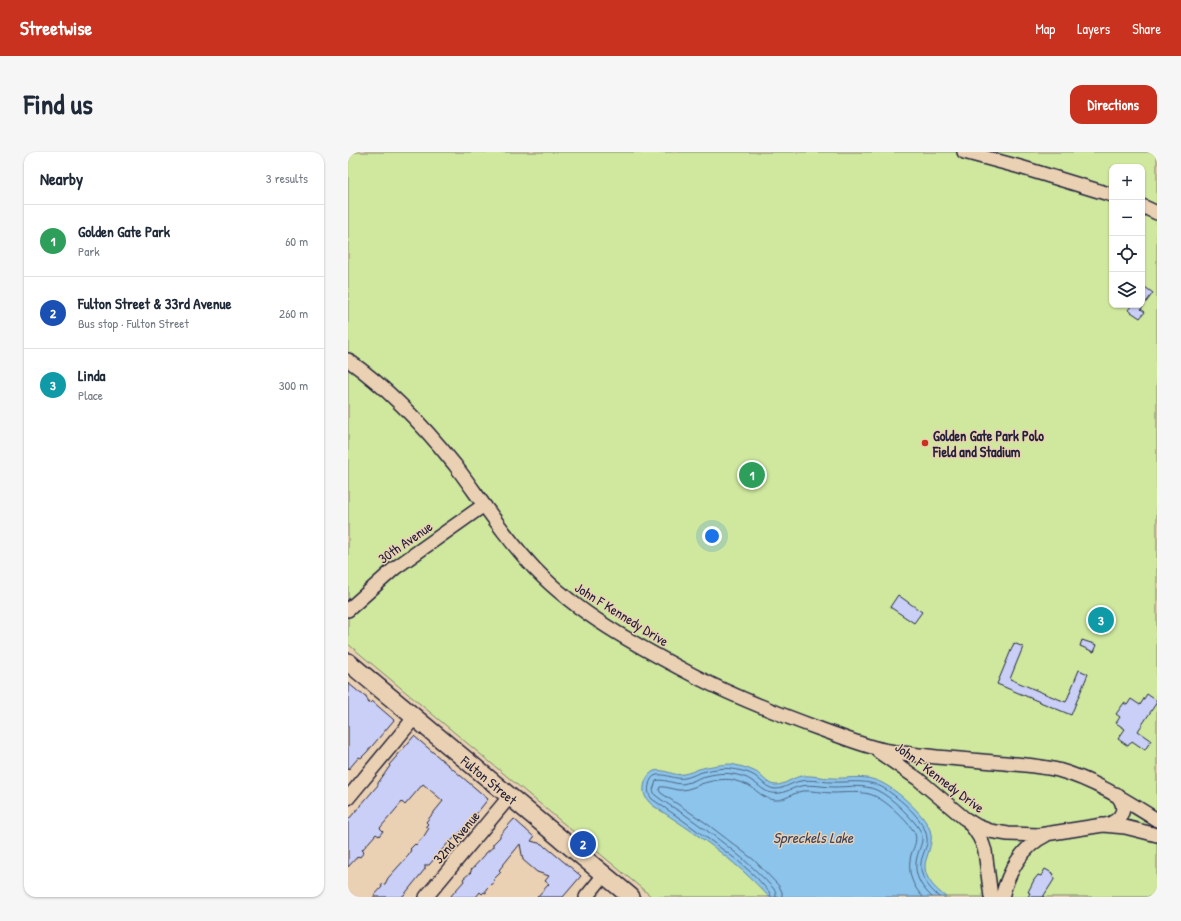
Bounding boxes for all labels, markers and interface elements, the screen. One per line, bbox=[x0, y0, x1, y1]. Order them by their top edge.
text: Streetwise bbox=[20, 15, 92, 41]
text: Map bbox=[1035, 19, 1055, 38]
text: Layers bbox=[1077, 19, 1110, 38]
text: Share bbox=[1132, 19, 1161, 38]
text: Find us bbox=[24, 85, 93, 123]
button: Directions bbox=[1070, 85, 1157, 124]
map controls bbox=[1109, 164, 1145, 308]
button: + bbox=[1109, 164, 1145, 200]
text: Nearby bbox=[40, 167, 83, 190]
text: 3 results bbox=[266, 169, 308, 187]
button: − bbox=[1109, 200, 1145, 236]
text: Golden Gate Park bbox=[78, 221, 170, 242]
text: 1 bbox=[51, 232, 55, 250]
text: 60 m bbox=[285, 232, 308, 250]
button: locate bbox=[1109, 236, 1145, 272]
text: Park bbox=[78, 242, 100, 260]
button: layers bbox=[1109, 272, 1145, 308]
text: Fulton Street & 33rd Avenue bbox=[78, 293, 231, 314]
text: 2 bbox=[50, 304, 56, 322]
text: 260 m bbox=[279, 304, 308, 322]
text: Bus stop · Fulton Street bbox=[78, 314, 189, 332]
text: Linda bbox=[78, 365, 105, 386]
text: 3 bbox=[50, 376, 56, 394]
text: 300 m bbox=[279, 376, 308, 394]
text: Place bbox=[78, 386, 103, 404]
place label: Golden Gate Park Polo Field and Stadium bbox=[932, 426, 1044, 461]
marker: Golden Gate Park Polo Field and Stadium bbox=[920, 438, 930, 448]
pin: 1 bbox=[739, 460, 765, 490]
street label: 30th Avenue bbox=[374, 516, 436, 568]
your location bbox=[702, 526, 722, 546]
street label: John F Kennedy Drive bbox=[571, 578, 673, 651]
pin: 3 bbox=[1088, 605, 1114, 635]
street label: John F Kennedy Drive bbox=[891, 737, 989, 818]
street label: Fulton Street bbox=[457, 750, 522, 808]
street label: 32nd Avenue bbox=[428, 806, 484, 867]
water label: Spreckels Lake bbox=[773, 827, 854, 848]
pin: 2 bbox=[570, 829, 596, 859]

